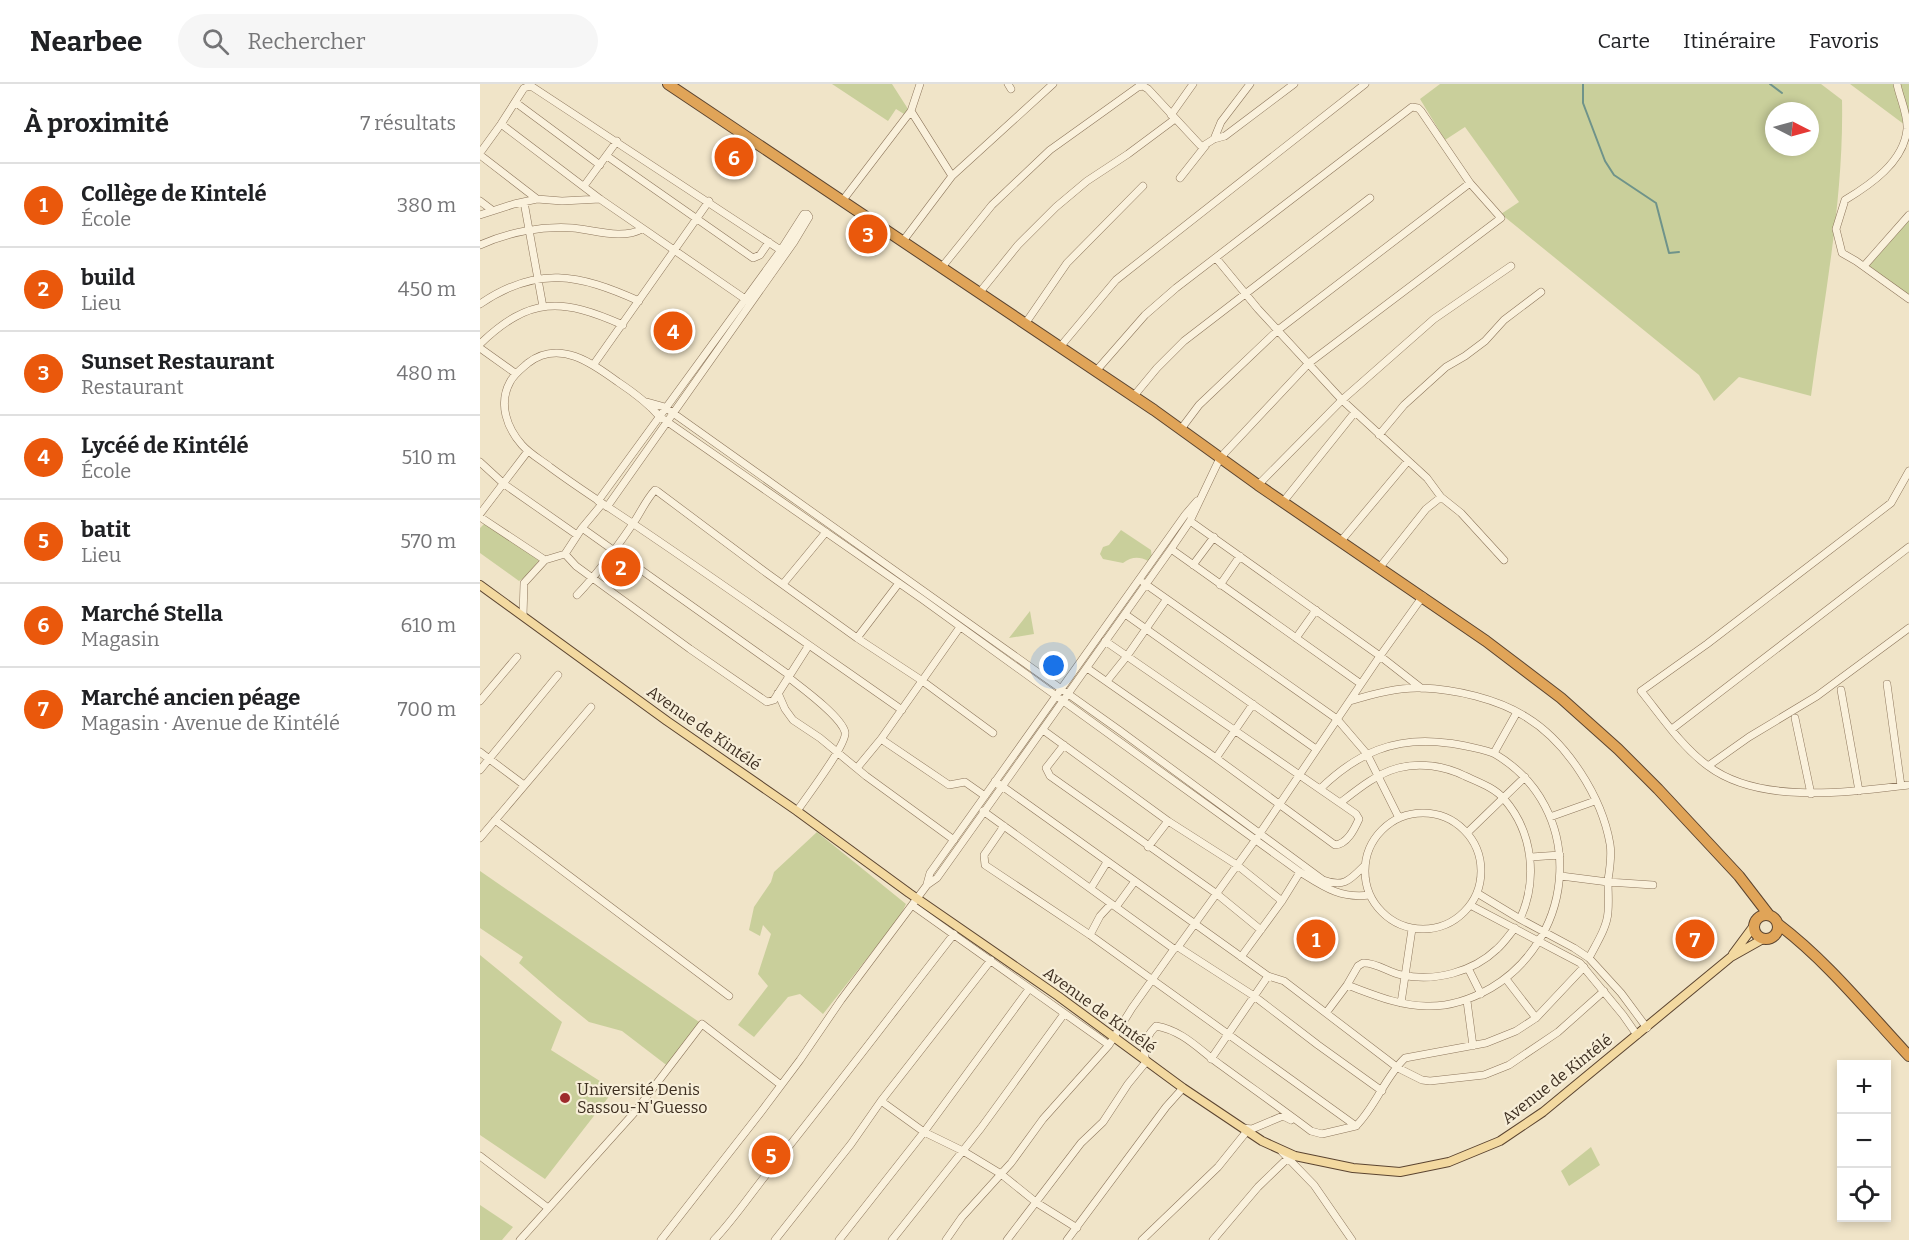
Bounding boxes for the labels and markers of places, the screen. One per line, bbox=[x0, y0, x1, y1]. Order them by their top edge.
pin: 6 bbox=[714, 134, 754, 180]
pin: 3 bbox=[848, 212, 888, 256]
pin: 4 bbox=[654, 308, 692, 354]
pin: 2 bbox=[602, 544, 640, 590]
pin: 1 bbox=[1296, 916, 1336, 962]
pin: 7 bbox=[1676, 916, 1714, 962]
place label: Université Denis Sassou-N'Guesso bbox=[577, 1080, 708, 1117]
marker: Université Denis Sassou-N'Guesso bbox=[558, 1091, 572, 1105]
pin: 5 bbox=[752, 1132, 790, 1178]

